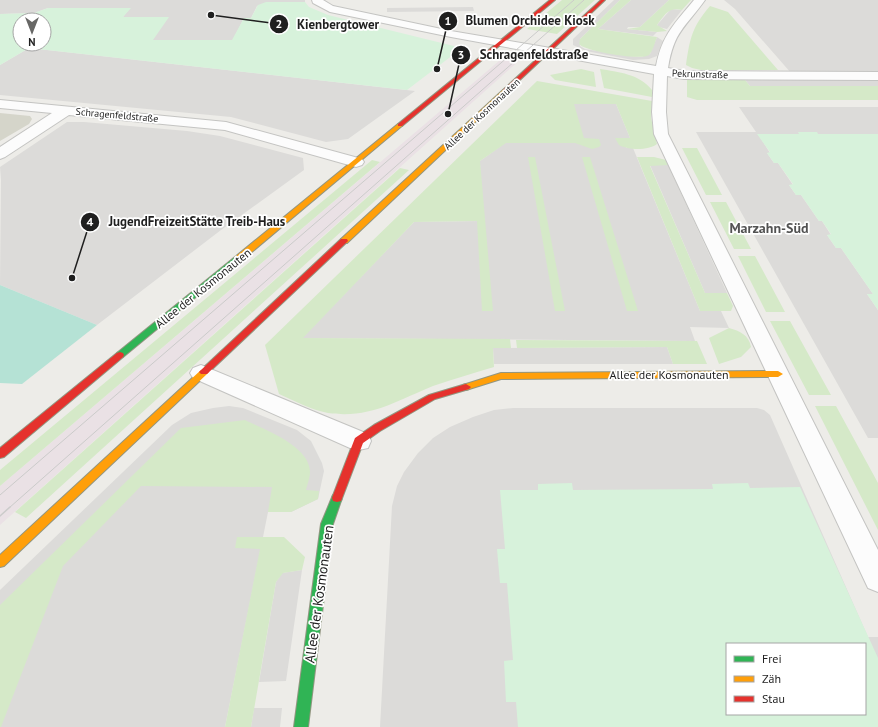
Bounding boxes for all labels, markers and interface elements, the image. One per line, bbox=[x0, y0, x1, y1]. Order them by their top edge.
callout: Blumen Orchidee Kiosk bbox=[438, 8, 603, 33]
north arrow bbox=[12, 12, 52, 52]
callout: Kienbergtower bbox=[269, 12, 388, 37]
text: Blumen Orchidee Kiosk bbox=[465, 12, 595, 29]
text: 1 bbox=[445, 13, 451, 28]
text: 2 bbox=[276, 16, 282, 31]
text: Kienbergtower bbox=[297, 16, 379, 33]
text: N bbox=[28, 35, 36, 49]
callout: Schragenfeldstraße bbox=[451, 42, 596, 67]
text: Schragenfeldstraße bbox=[480, 46, 589, 63]
text: 3 bbox=[458, 47, 464, 62]
street label: Pekrunstraße bbox=[672, 67, 728, 81]
street label: Allee der Kosmonauten bbox=[441, 75, 523, 153]
street label: Schragenfeldstraße bbox=[75, 105, 159, 125]
callout: JugendFreizeitStätte Treib-Haus bbox=[80, 209, 294, 234]
text: JugendFreizeitStätte Treib-Haus bbox=[108, 213, 286, 230]
text: 4 bbox=[87, 214, 94, 229]
district label: Marzahn-Süd bbox=[729, 219, 809, 237]
street label: Allee der Kosmonauten bbox=[152, 245, 254, 331]
street label: Allee der Kosmonauten bbox=[609, 367, 729, 382]
street label: Allee der Kosmonauten bbox=[300, 524, 338, 664]
legend bbox=[726, 643, 866, 715]
text: Frei bbox=[762, 651, 782, 666]
text: Zäh bbox=[762, 671, 781, 686]
text: Stau bbox=[762, 691, 785, 706]

